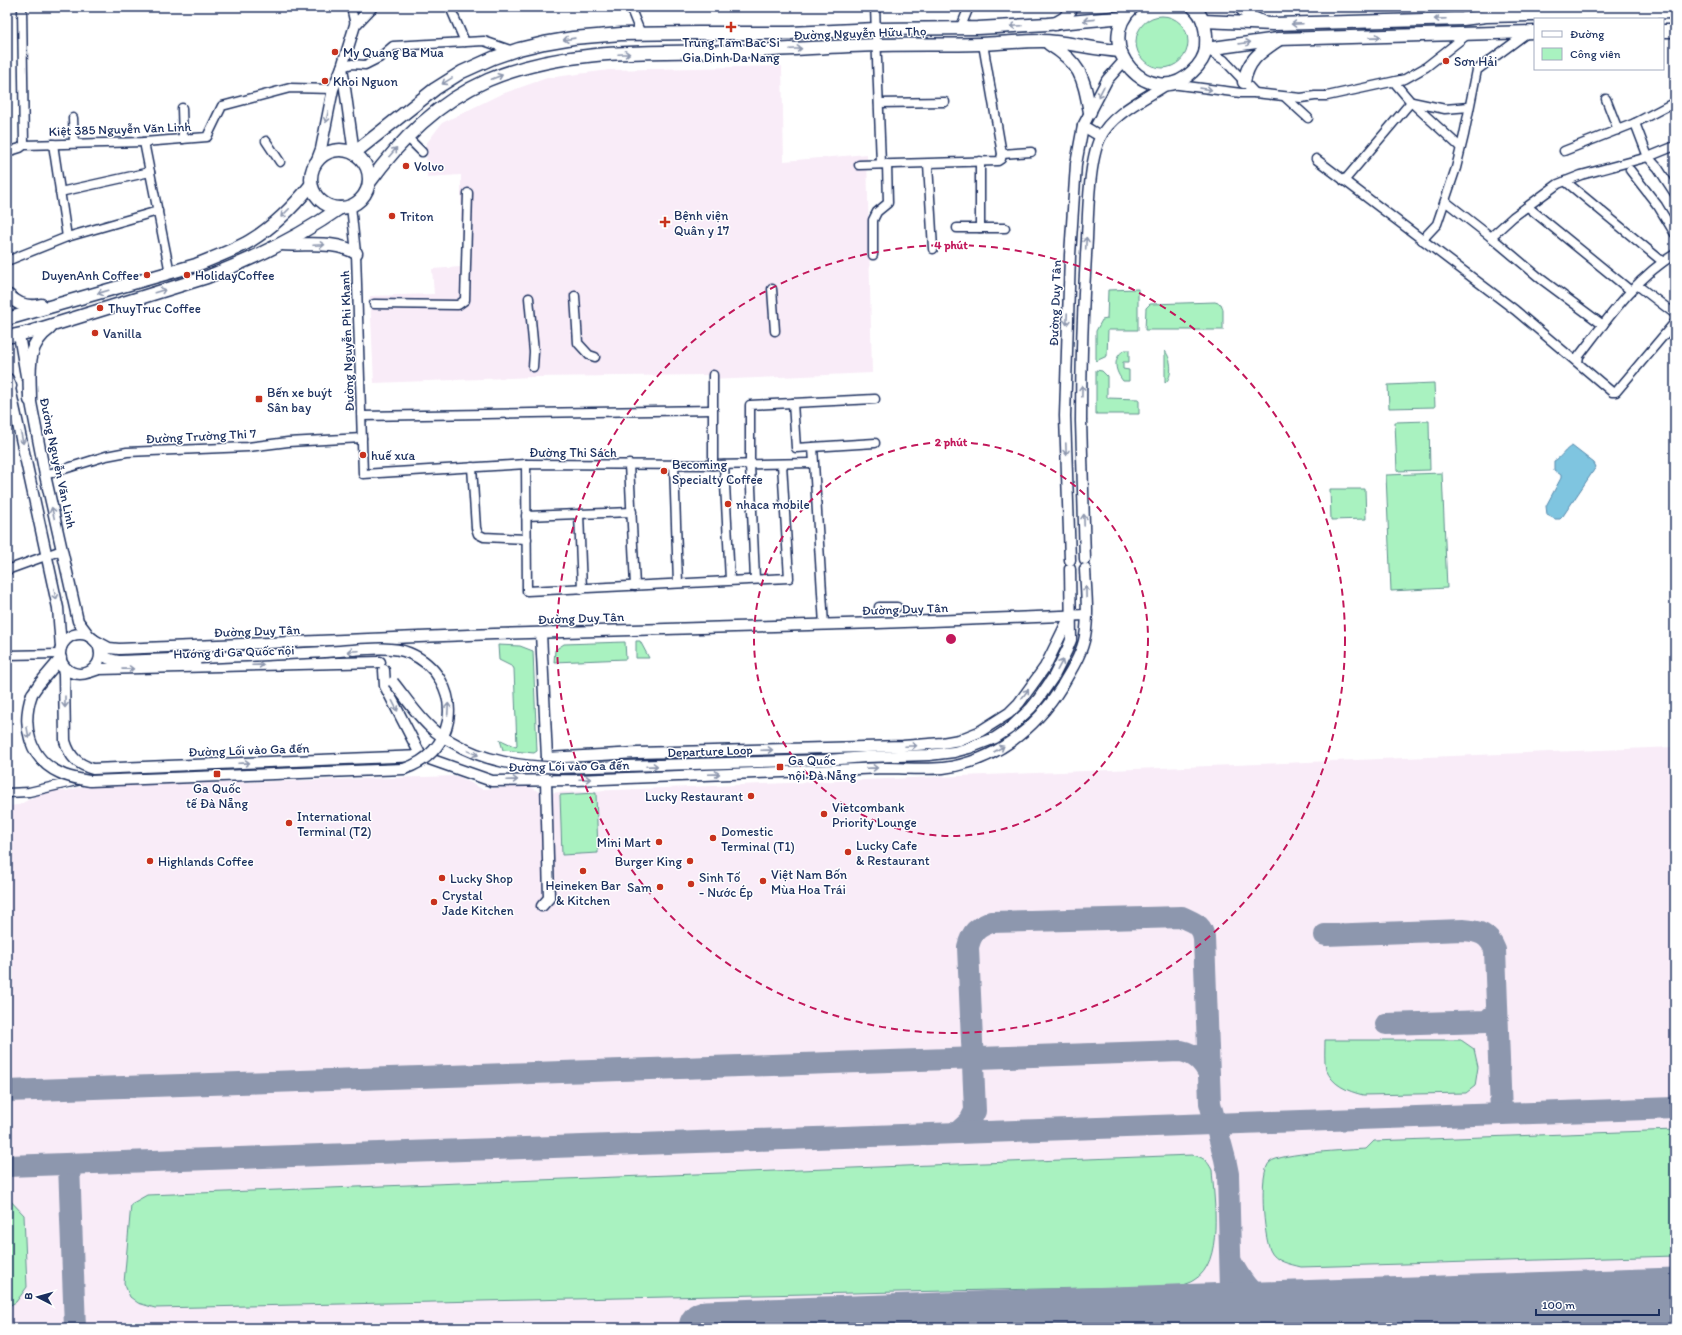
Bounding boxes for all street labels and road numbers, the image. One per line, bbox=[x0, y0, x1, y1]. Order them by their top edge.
street label: Đường Nguyễn Hữu Thọ bbox=[793, 23, 927, 43]
street label: Kiệt 385 Nguyễn Văn Linh bbox=[48, 119, 192, 139]
street label: Đường Duy Tân bbox=[1046, 259, 1064, 346]
street label: Đường Nguyễn Phi Khanh bbox=[337, 270, 357, 412]
street label: Đường Nguyễn Văn Linh bbox=[37, 396, 79, 530]
street label: Đường Trường Thi 7 bbox=[145, 426, 257, 446]
street label: Đường Thi Sách bbox=[529, 445, 617, 460]
street label: Đường Duy Tân bbox=[862, 600, 949, 618]
street label: Đường Duy Tân bbox=[538, 609, 625, 627]
street label: Đường Duy Tân bbox=[214, 622, 301, 640]
street label: Hướng đi Ga Quốc nội bbox=[173, 642, 295, 662]
street label: Đường Lối vào Ga đến bbox=[188, 740, 310, 760]
street label: Departure Loop bbox=[667, 742, 753, 760]
street label: Đường Lối vào Ga đến bbox=[508, 757, 630, 775]

